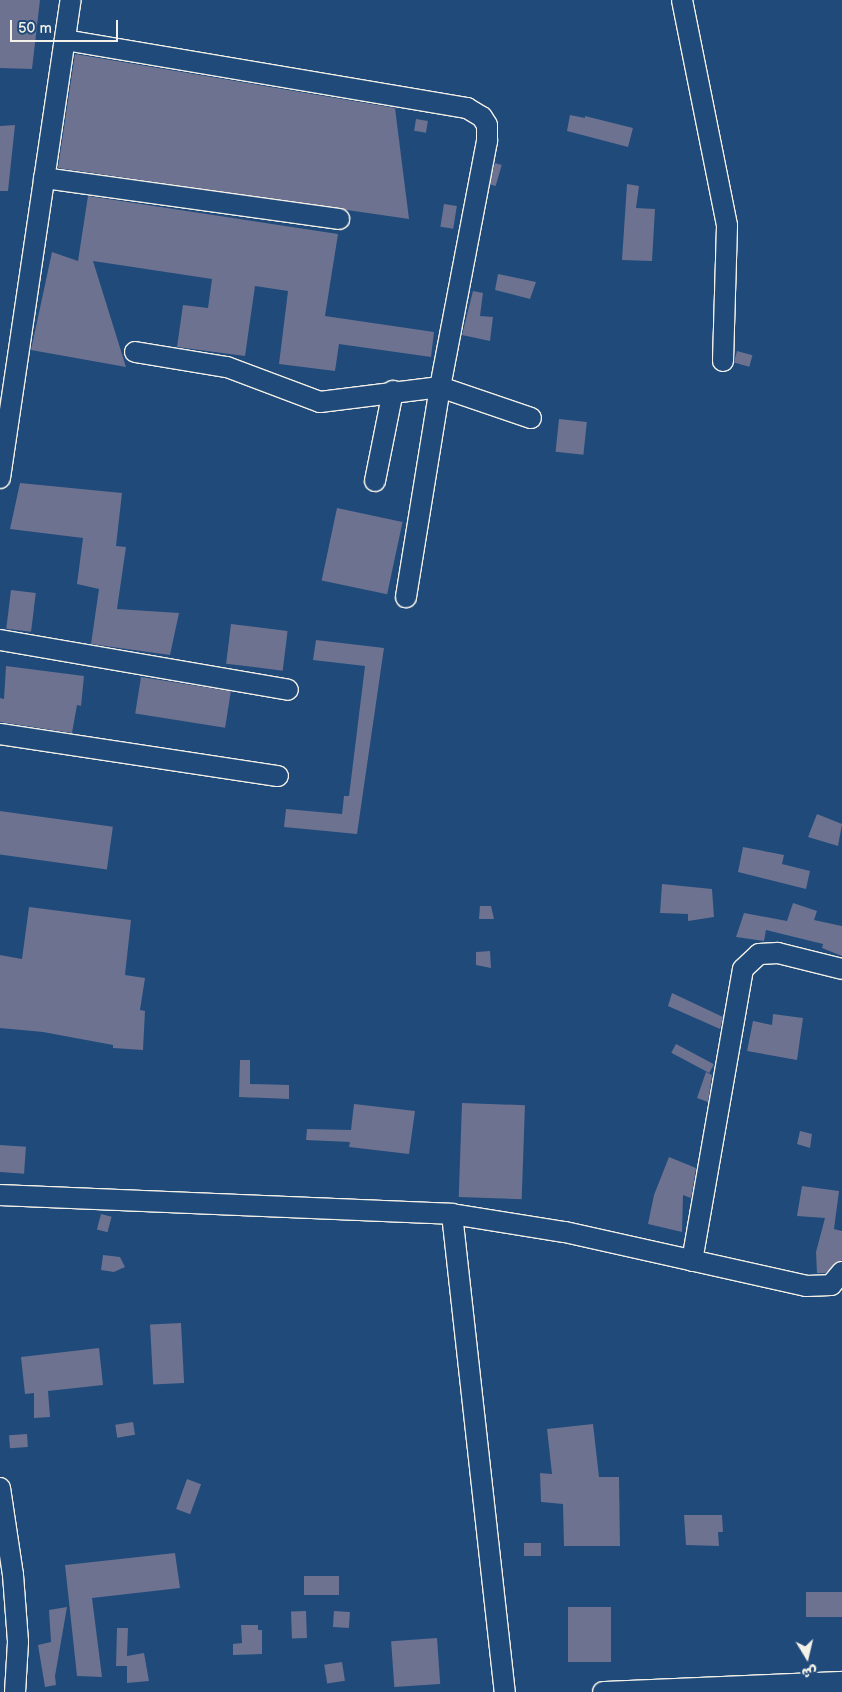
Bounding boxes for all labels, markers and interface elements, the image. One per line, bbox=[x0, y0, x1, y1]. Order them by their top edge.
scale bar bbox=[12, 10, 120, 42]
text: 50 m bbox=[18, 19, 52, 38]
north arrow bbox=[782, 1632, 832, 1682]
text: ش bbox=[800, 1663, 818, 1682]

